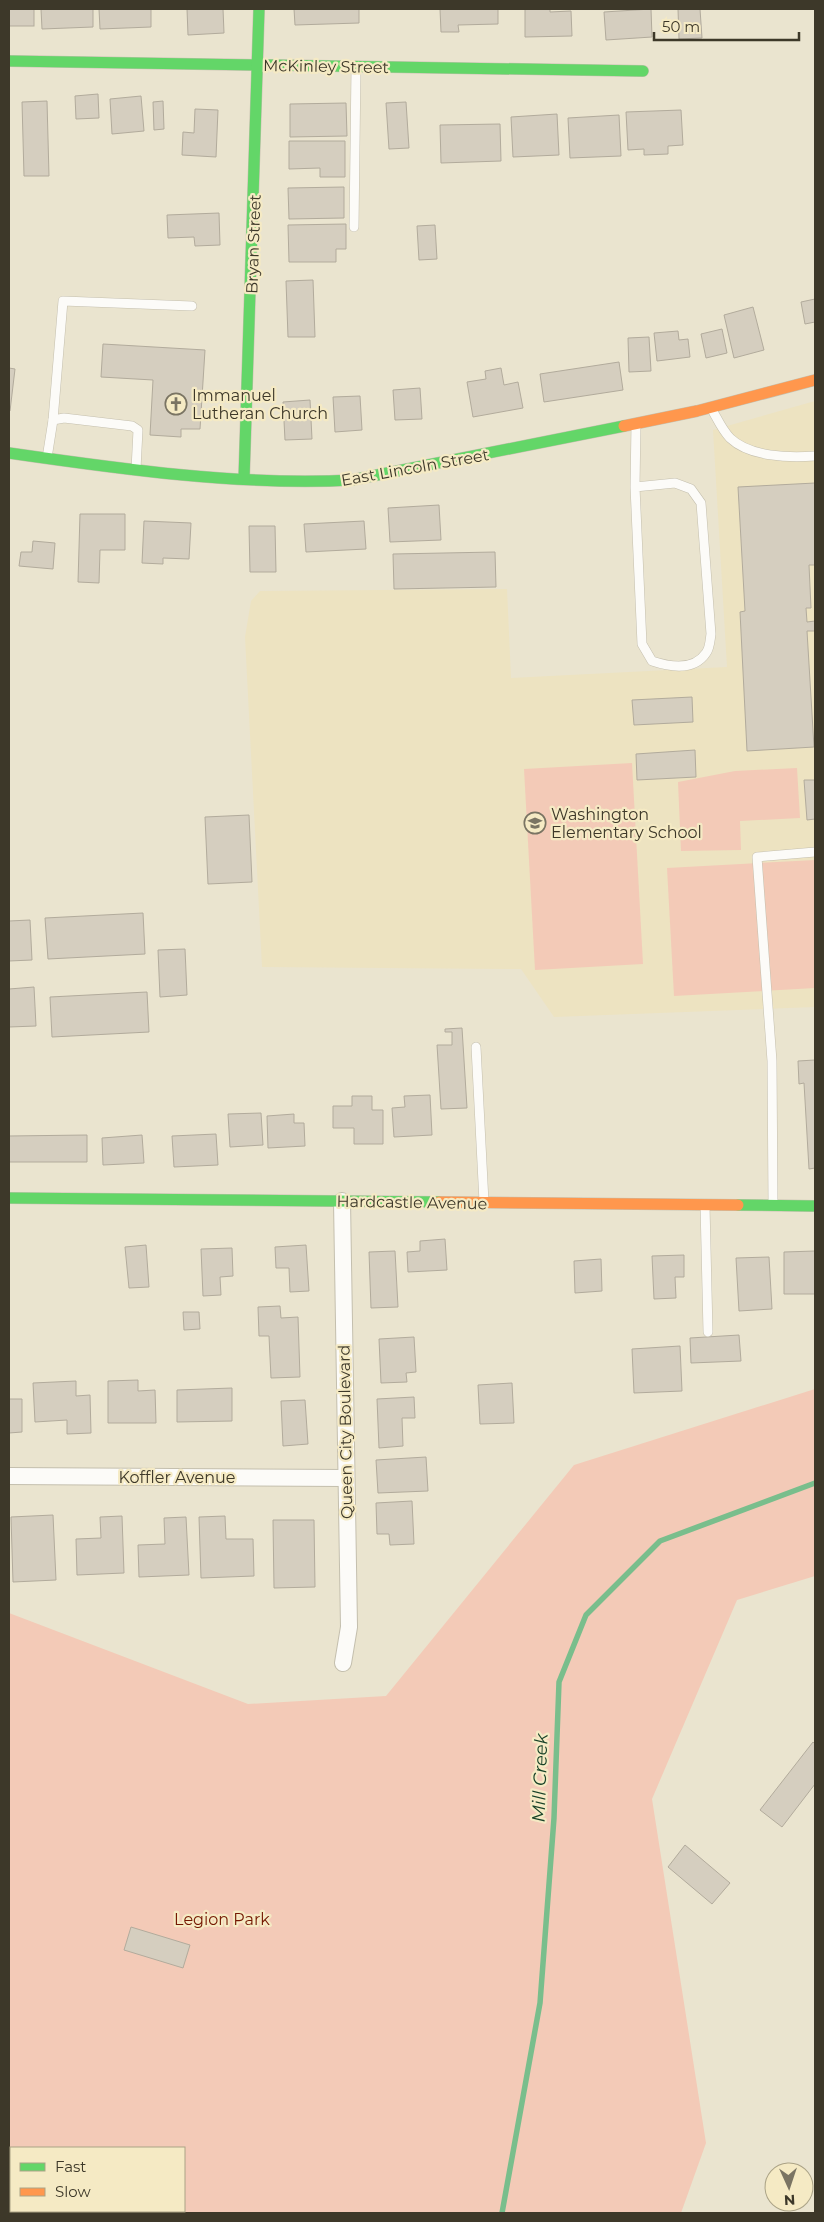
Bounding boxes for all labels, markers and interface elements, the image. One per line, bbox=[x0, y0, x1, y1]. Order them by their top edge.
scale bar bbox=[654, 10, 799, 42]
text: 50 m bbox=[662, 17, 700, 36]
street label: McKinley Street bbox=[263, 56, 390, 77]
street label: Bryan Street bbox=[242, 193, 265, 294]
place label: Immanuel Lutheran Church bbox=[192, 386, 328, 423]
church icon: Immanuel Lutheran Church bbox=[164, 392, 188, 416]
street label: East Lincoln Street bbox=[340, 445, 491, 490]
place label: Washington Elementary School bbox=[551, 805, 702, 842]
school or university icon: Washington Elementary School bbox=[523, 811, 547, 835]
street label: Hardcastle Avenue bbox=[336, 1192, 488, 1213]
street label: Queen City Boulevard bbox=[334, 1345, 357, 1519]
street label: Koffler Avenue bbox=[119, 1468, 235, 1487]
water label: Mill Creek bbox=[527, 1732, 553, 1823]
park label: Legion Park bbox=[174, 1910, 270, 1929]
legend bbox=[10, 2147, 185, 2212]
text: Fast bbox=[55, 2157, 86, 2176]
north arrow bbox=[764, 2162, 814, 2212]
text: Slow bbox=[55, 2182, 91, 2201]
text: N bbox=[784, 2191, 796, 2209]

